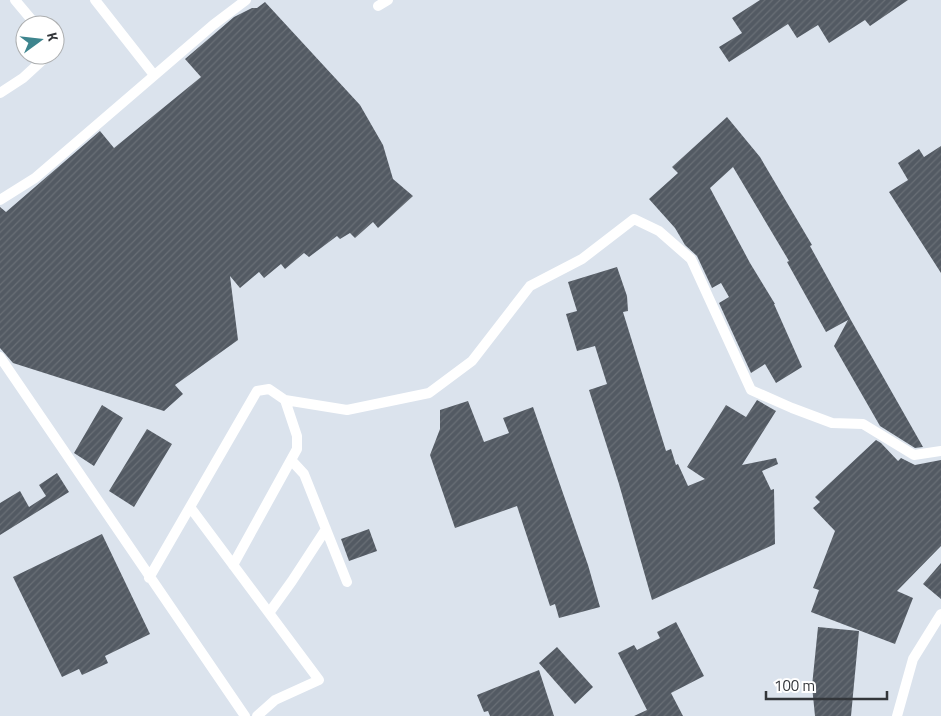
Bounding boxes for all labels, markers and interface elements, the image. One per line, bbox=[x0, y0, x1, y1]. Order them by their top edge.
north arrow bbox=[15, 15, 65, 65]
text: K bbox=[42, 30, 64, 44]
scale bar bbox=[766, 668, 887, 700]
text: 100 m bbox=[774, 674, 815, 697]

